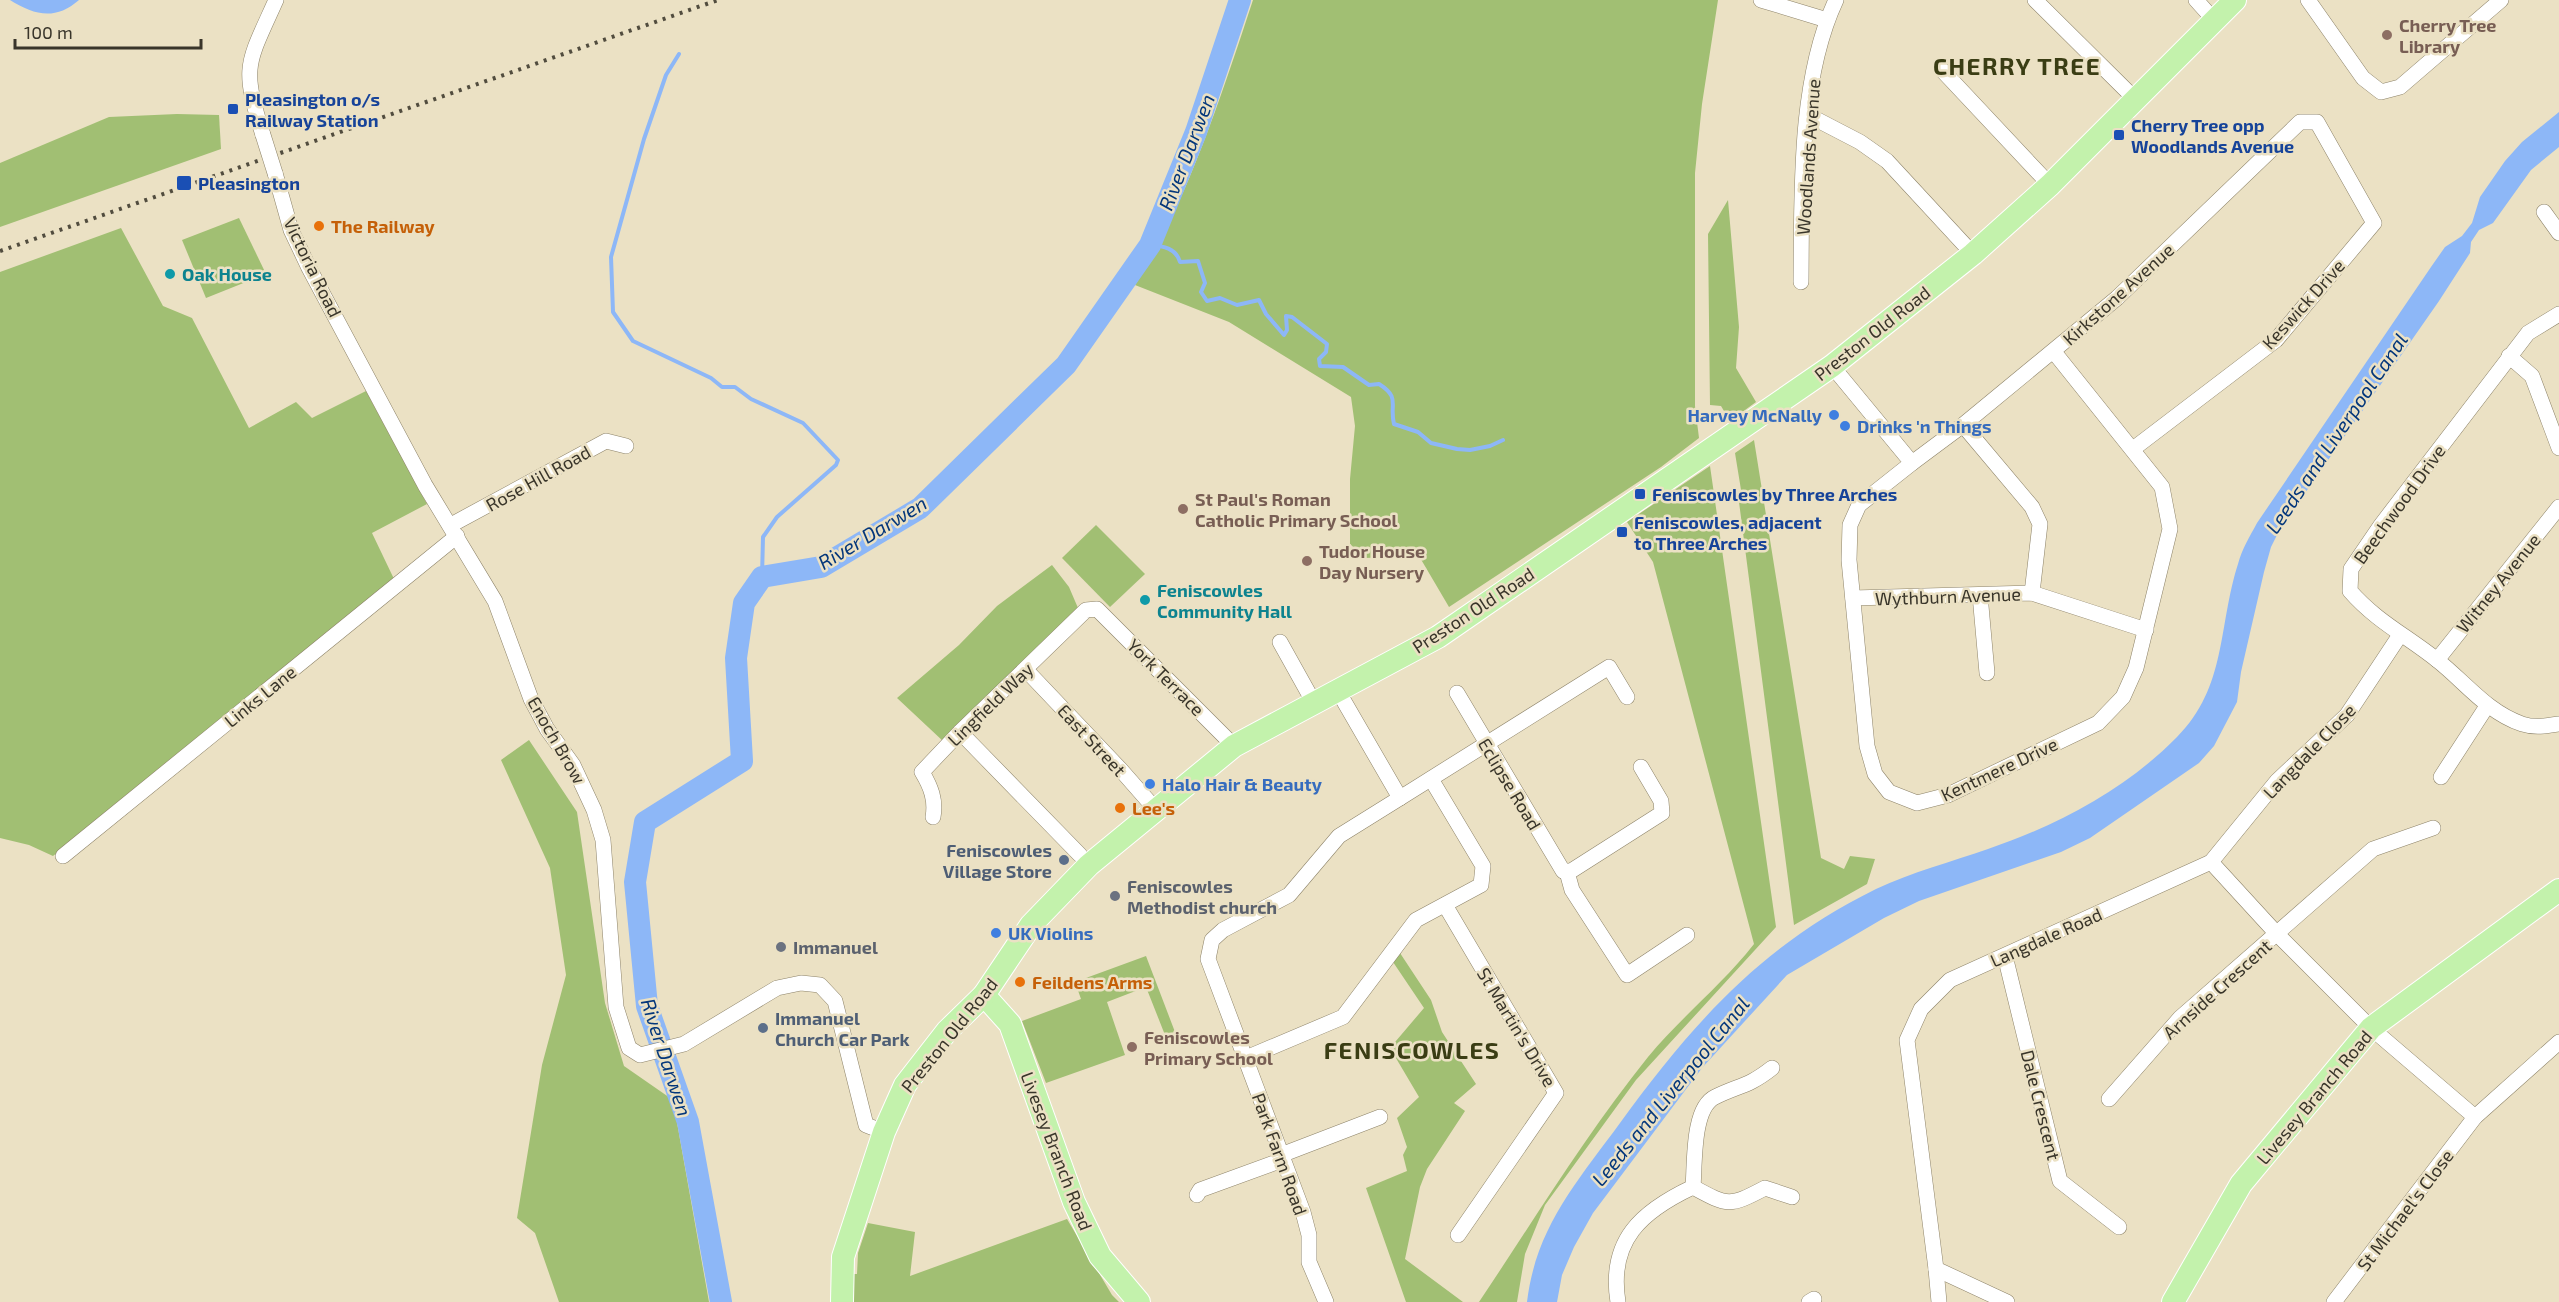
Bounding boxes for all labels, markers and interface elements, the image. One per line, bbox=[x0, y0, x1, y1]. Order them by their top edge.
scale bar bbox=[15, 12, 201, 50]
place label: Cherry Tree Library bbox=[2399, 14, 2497, 57]
text: 100 m bbox=[24, 21, 73, 43]
marker: Cherry Tree Library bbox=[2380, 28, 2394, 42]
district label: CHERRY TREE bbox=[1933, 51, 2101, 80]
street label: Woodlands Avenue bbox=[1792, 78, 1824, 236]
place label: Pleasington o/s Railway Station bbox=[245, 88, 380, 131]
water label: River Darwen bbox=[1153, 90, 1219, 214]
marker: Pleasington o/s Railway Station bbox=[226, 102, 240, 116]
place label: Cherry Tree opp Woodlands Avenue bbox=[2131, 114, 2294, 157]
marker: Cherry Tree opp Woodlands Avenue bbox=[2112, 128, 2126, 142]
place label: Pleasington bbox=[198, 172, 300, 194]
marker: Pleasington bbox=[175, 174, 193, 192]
street label: Victoria Road bbox=[279, 213, 347, 321]
place label: The Railway bbox=[331, 215, 436, 237]
marker: The Railway bbox=[312, 219, 326, 233]
street label: Kirkstone Avenue bbox=[2058, 238, 2178, 350]
street label: Keswick Drive bbox=[2257, 255, 2349, 353]
place label: Oak House bbox=[182, 263, 272, 285]
marker: Oak House bbox=[163, 267, 177, 281]
street label: Preston Old Road bbox=[1810, 281, 1934, 385]
water label: Leeds and Liverpool Canal bbox=[2260, 328, 2412, 538]
place label: Harvey McNally bbox=[1687, 404, 1823, 426]
marker: Harvey McNally bbox=[1827, 408, 1841, 422]
place label: Drinks 'n Things bbox=[1857, 415, 1992, 437]
marker: Drinks 'n Things bbox=[1838, 419, 1852, 433]
street label: Rose Hill Road bbox=[482, 440, 594, 516]
street label: Beechwood Drive bbox=[2348, 440, 2450, 568]
place label: Feniscowles by Three Arches bbox=[1652, 483, 1897, 505]
marker: Feniscowles by Three Arches bbox=[1633, 487, 1647, 501]
place label: St Paul's Roman Catholic Primary School bbox=[1195, 488, 1398, 531]
water label: River Darwen bbox=[813, 490, 931, 574]
marker: St Paul's Roman Catholic Primary School bbox=[1176, 502, 1190, 516]
place label: Feniscowles, adjacent to Three Arches bbox=[1634, 511, 1822, 554]
marker: Feniscowles, adjacent to Three Arches bbox=[1615, 525, 1629, 539]
street label: Witney Avenue bbox=[2451, 529, 2545, 637]
place label: Tudor House Day Nursery bbox=[1319, 540, 1425, 583]
marker: Tudor House Day Nursery bbox=[1300, 554, 1314, 568]
street label: Preston Old Road bbox=[1408, 562, 1538, 658]
place label: Feniscowles Community Hall bbox=[1157, 579, 1292, 622]
street label: Wythburn Avenue bbox=[1875, 582, 2021, 610]
marker: Feniscowles Community Hall bbox=[1138, 593, 1152, 607]
street label: York Terrace bbox=[1123, 634, 1209, 720]
street label: Lingfield Way bbox=[943, 657, 1038, 750]
street label: Links Lane bbox=[220, 660, 300, 732]
street label: Enoch Brow bbox=[523, 692, 591, 788]
street label: Langdale Close bbox=[2258, 699, 2360, 803]
street label: East Street bbox=[1053, 700, 1131, 781]
street label: Kentmere Drive bbox=[1937, 732, 2061, 806]
street label: Eclipse Road bbox=[1474, 734, 1546, 834]
place label: Halo Hair & Beauty bbox=[1162, 773, 1323, 795]
marker: Halo Hair & Beauty bbox=[1143, 777, 1157, 791]
place label: Lee's bbox=[1132, 797, 1175, 819]
marker: Lee's bbox=[1113, 801, 1127, 815]
place label: Feniscowles Village Store bbox=[943, 839, 1052, 882]
marker: Feniscowles Village Store bbox=[1057, 853, 1071, 867]
place label: Feniscowles Methodist church bbox=[1127, 875, 1277, 918]
marker: Feniscowles Methodist church bbox=[1108, 889, 1122, 903]
street label: Langdale Road bbox=[1987, 902, 2105, 972]
place label: UK Violins bbox=[1008, 922, 1093, 944]
marker: UK Violins bbox=[989, 926, 1003, 940]
street label: Arnside Crescent bbox=[2158, 935, 2276, 1043]
place label: Immanuel bbox=[793, 936, 878, 958]
marker: Immanuel bbox=[774, 940, 788, 954]
street label: St Martin's Drive bbox=[1473, 963, 1561, 1091]
place label: Feildens Arms bbox=[1032, 971, 1152, 993]
street label: Preston Old Road bbox=[896, 973, 1002, 1097]
marker: Feildens Arms bbox=[1013, 975, 1027, 989]
water label: Leeds and Liverpool Canal bbox=[1586, 992, 1754, 1190]
water label: River Darwen bbox=[637, 995, 697, 1119]
place label: Immanuel Church Car Park bbox=[775, 1007, 910, 1050]
marker: Immanuel Church Car Park bbox=[756, 1021, 770, 1035]
place label: Feniscowles Primary School bbox=[1144, 1026, 1273, 1069]
street label: Livesey Branch Road bbox=[2252, 1026, 2376, 1168]
district label: FENISCOWLES bbox=[1324, 1035, 1500, 1064]
marker: Feniscowles Primary School bbox=[1125, 1040, 1139, 1054]
street label: Dale Crescent bbox=[2017, 1048, 2065, 1162]
street label: Livesey Branch Road bbox=[1017, 1069, 1097, 1233]
street label: Park Farm Road bbox=[1248, 1090, 1312, 1218]
street label: St Michael's Close bbox=[2352, 1145, 2458, 1275]

